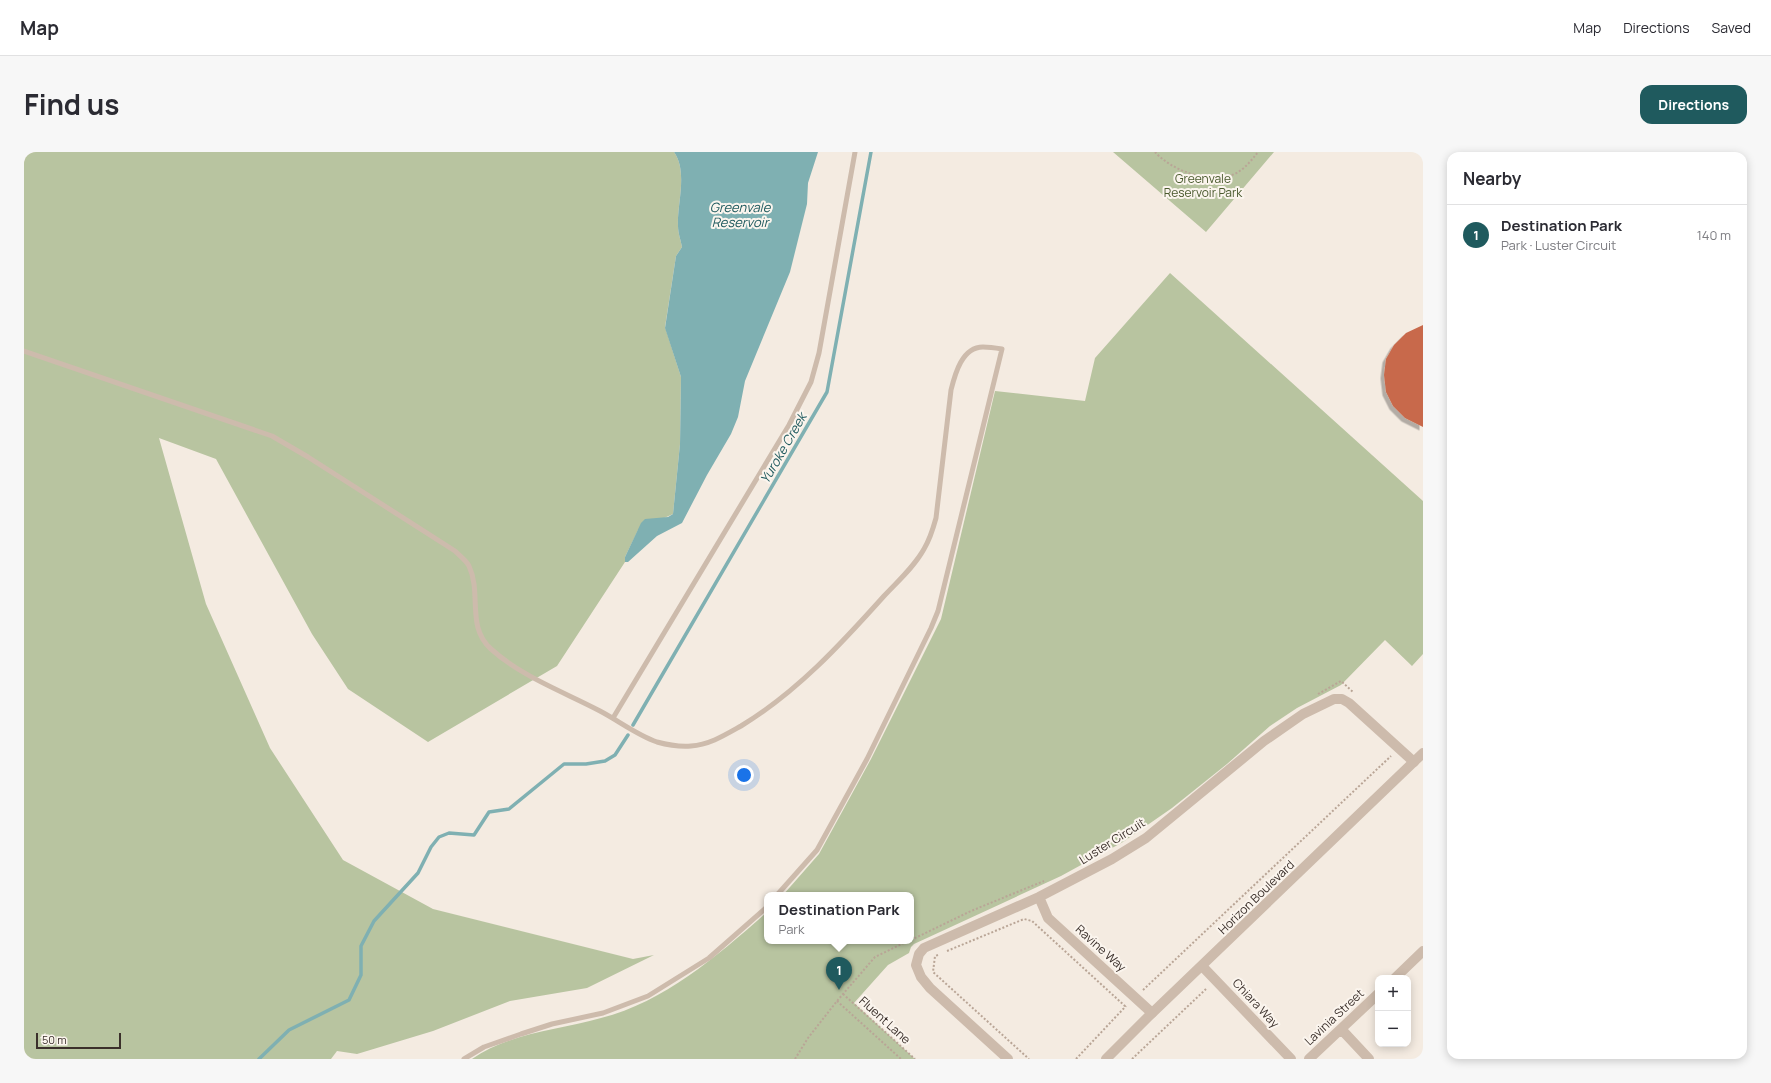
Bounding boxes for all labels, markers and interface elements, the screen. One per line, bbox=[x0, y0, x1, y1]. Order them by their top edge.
text: Map bbox=[20, 15, 59, 41]
text: Map bbox=[1573, 18, 1601, 37]
text: Directions bbox=[1623, 18, 1690, 37]
text: Saved bbox=[1712, 18, 1751, 37]
text: Find us bbox=[24, 85, 119, 123]
button: Directions bbox=[1640, 85, 1747, 124]
text: Nearby bbox=[1463, 167, 1521, 190]
park label: Greenvale Reservoir Park bbox=[1164, 170, 1243, 201]
water label: Greenvale Reservoir bbox=[710, 198, 772, 231]
text: Destination Park bbox=[1501, 215, 1622, 236]
text: 1 bbox=[1473, 226, 1479, 244]
text: 140 m bbox=[1697, 226, 1731, 244]
text: Park · Luster Circuit bbox=[1501, 236, 1616, 254]
water label: Yuroke Creek bbox=[756, 407, 812, 487]
your location bbox=[734, 765, 754, 785]
street label: Luster Circuit bbox=[1076, 814, 1148, 868]
street label: Horizon Boulevard bbox=[1214, 856, 1298, 938]
popup bbox=[764, 892, 914, 944]
text: Destination Park bbox=[779, 899, 899, 920]
text: Park bbox=[779, 920, 805, 938]
street label: Ravine Way bbox=[1072, 921, 1130, 976]
pin: 1 bbox=[826, 957, 852, 990]
street label: Chiara Way bbox=[1229, 975, 1284, 1032]
map controls bbox=[1375, 975, 1411, 1047]
button: + bbox=[1375, 975, 1411, 1011]
street label: Lavinia Street bbox=[1301, 985, 1368, 1049]
street label: Fluent Lane bbox=[856, 992, 914, 1048]
button: − bbox=[1375, 1011, 1411, 1047]
scale bar bbox=[36, 1031, 121, 1050]
text: 50 m bbox=[42, 1032, 67, 1047]

